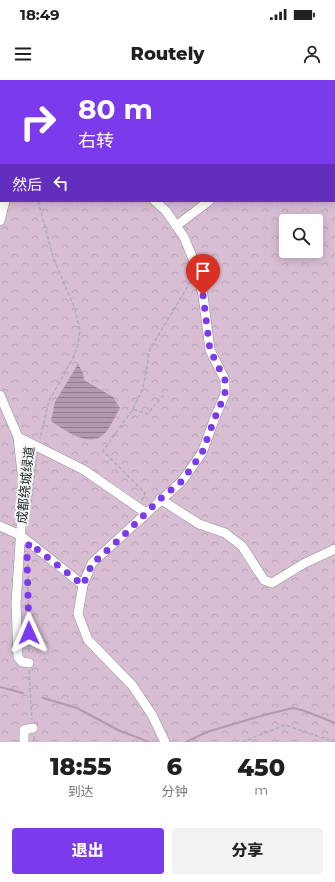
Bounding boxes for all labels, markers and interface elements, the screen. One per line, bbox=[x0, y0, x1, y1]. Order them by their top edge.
text: 18:49 bbox=[20, 5, 60, 24]
icon: menu bbox=[12, 43, 34, 65]
text: Routely bbox=[131, 43, 204, 65]
icon: person bbox=[301, 43, 323, 65]
text: 80 m bbox=[78, 92, 153, 126]
icon: right bbox=[12, 96, 64, 148]
text: 右转 bbox=[78, 130, 114, 152]
icon: left bbox=[50, 172, 72, 194]
text: 然后 bbox=[12, 175, 42, 194]
map controls bbox=[279, 214, 323, 258]
button: search bbox=[279, 214, 323, 258]
pin bbox=[186, 254, 220, 295]
icon: arrive bbox=[192, 260, 214, 282]
street label: 成都绕城绿道 bbox=[13, 445, 37, 525]
position arrow bbox=[8, 612, 50, 654]
text: 18:55 bbox=[50, 752, 111, 781]
text: 6 bbox=[167, 752, 182, 781]
text: 450 bbox=[237, 753, 285, 782]
text: m bbox=[254, 782, 268, 798]
text: 到达 bbox=[68, 783, 94, 799]
text: 分钟 bbox=[161, 783, 187, 799]
button: 退出 bbox=[12, 828, 164, 874]
button: 分享 bbox=[172, 828, 323, 874]

